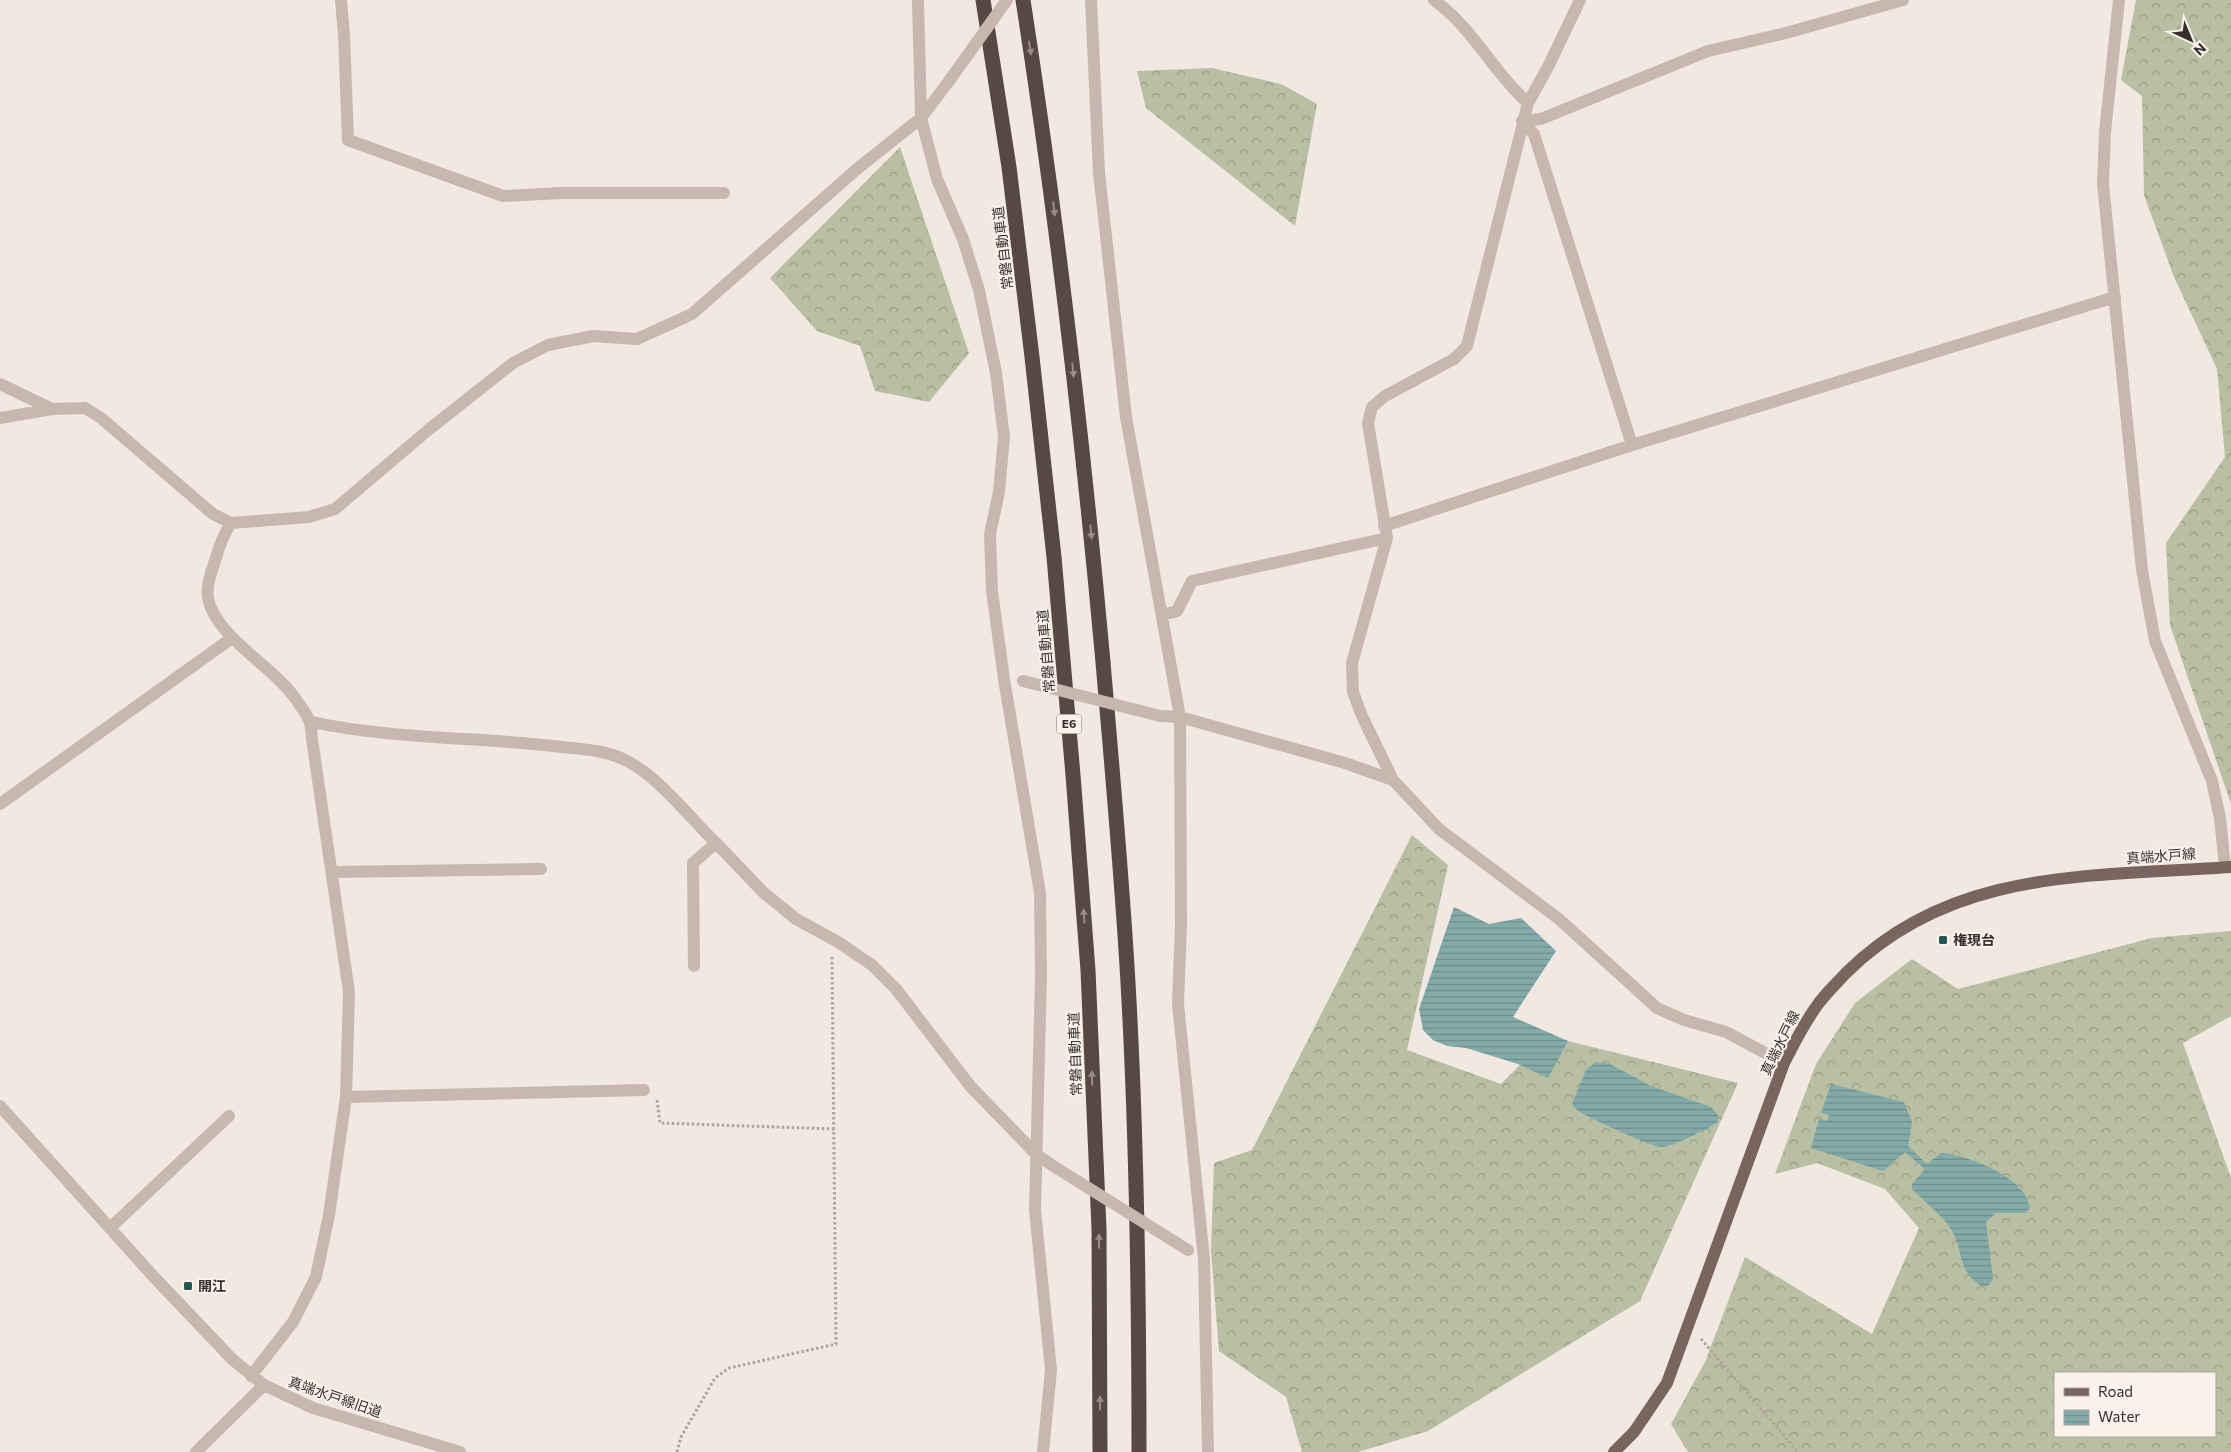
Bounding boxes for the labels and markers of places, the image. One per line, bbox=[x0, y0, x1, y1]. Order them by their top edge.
place label: 権現台 bbox=[1953, 931, 1995, 948]
marker: 権現台 bbox=[1937, 934, 1949, 946]
place label: 開江 bbox=[198, 1277, 226, 1294]
marker: 開江 bbox=[182, 1280, 194, 1292]

